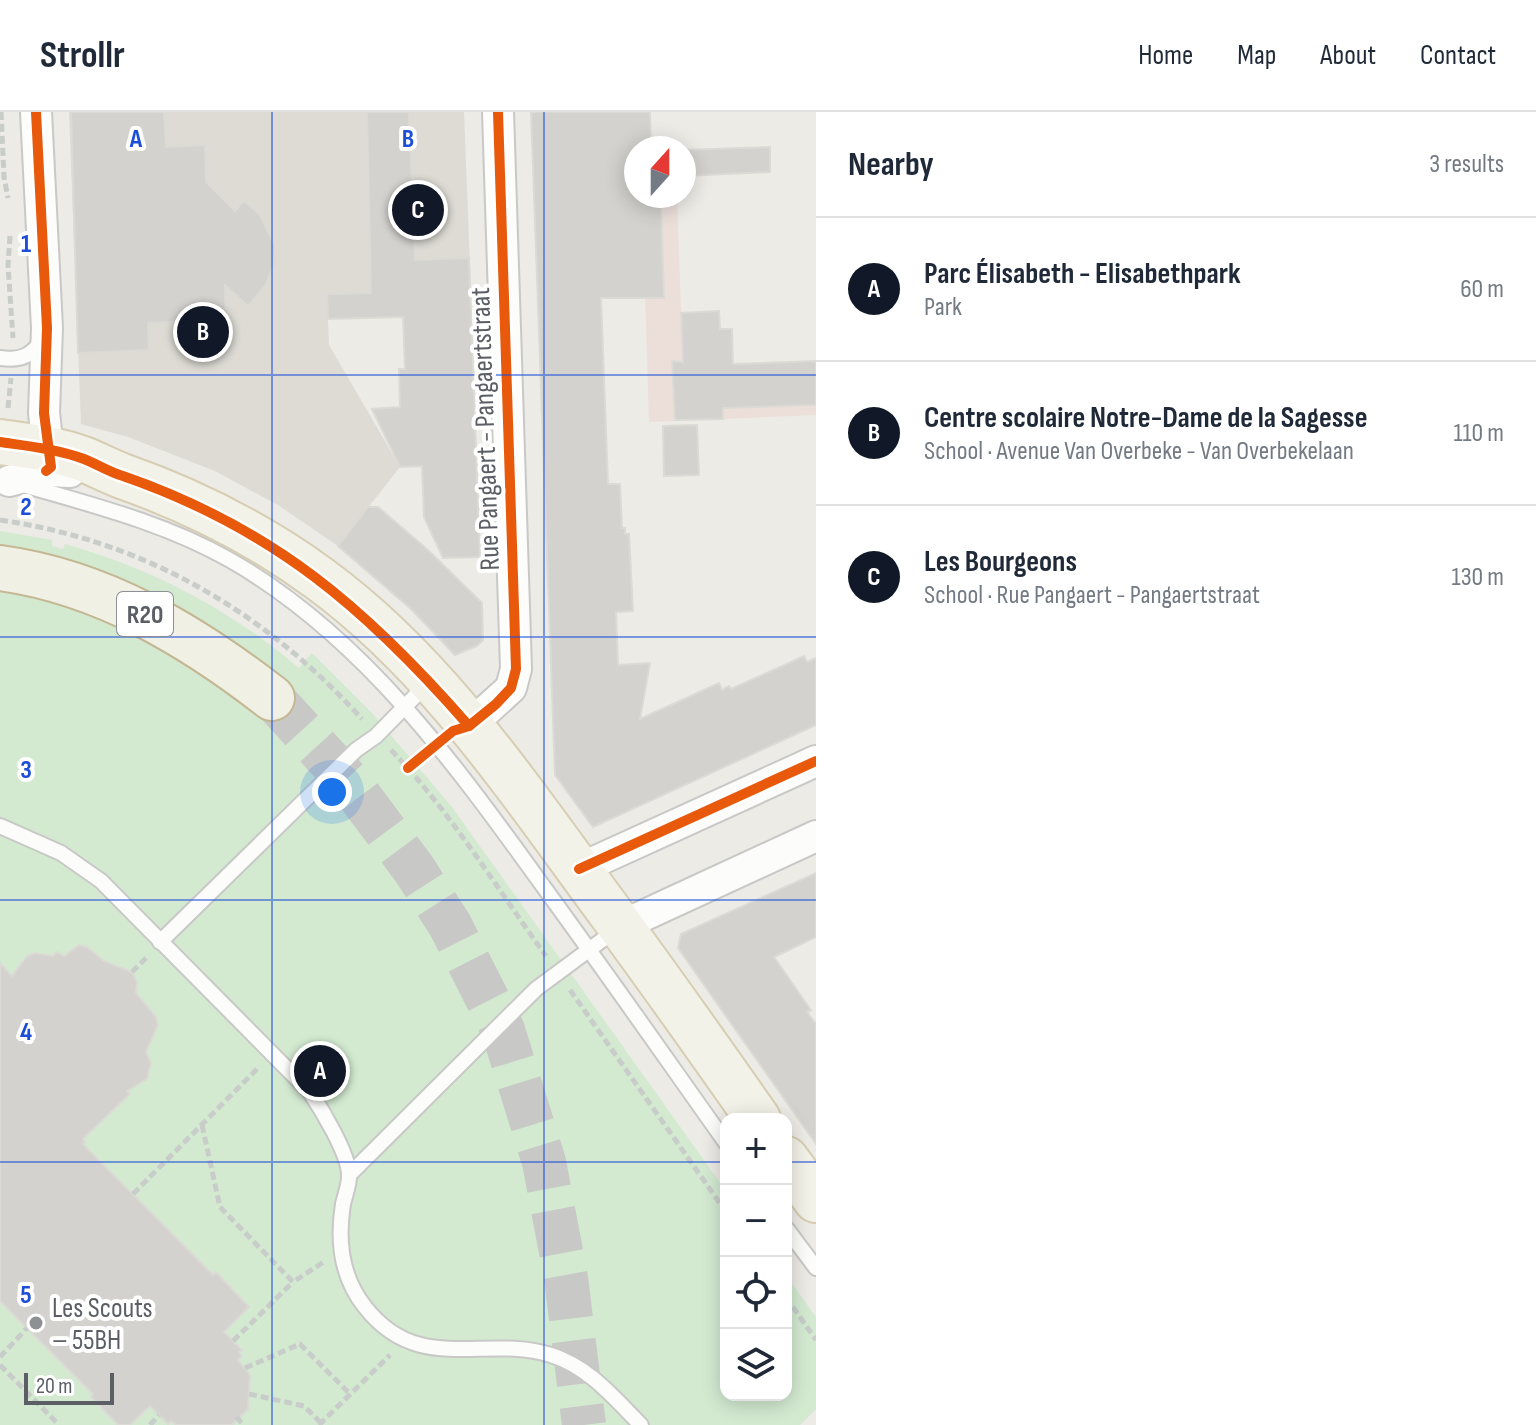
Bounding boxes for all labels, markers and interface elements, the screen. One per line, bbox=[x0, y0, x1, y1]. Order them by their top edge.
text: Strollr bbox=[40, 33, 125, 78]
text: Home bbox=[1138, 39, 1193, 72]
text: Map bbox=[1237, 39, 1276, 72]
text: About bbox=[1320, 39, 1376, 72]
text: Contact bbox=[1420, 39, 1496, 72]
text: A bbox=[129, 124, 143, 155]
text: B bbox=[402, 124, 414, 155]
north arrow bbox=[624, 136, 696, 208]
text: Nearby bbox=[848, 144, 934, 185]
text: 3 results bbox=[1429, 149, 1504, 180]
pin: C bbox=[392, 180, 444, 240]
text: 1 bbox=[21, 229, 31, 260]
text: Parc Élisabeth - Elisabethpark bbox=[924, 256, 1241, 292]
text: A bbox=[868, 274, 880, 305]
text: 60 m bbox=[1460, 274, 1504, 305]
street label: Rue Pangaert - Pangaertstraat bbox=[464, 287, 507, 571]
text: Park bbox=[924, 292, 962, 323]
pin: B bbox=[177, 302, 229, 362]
text: Centre scolaire Notre-Dame de la Sagesse bbox=[924, 400, 1367, 436]
text: B bbox=[868, 418, 880, 449]
text: 110 m bbox=[1453, 418, 1504, 449]
text: School · Avenue Van Overbeke - Van Overbekelaan bbox=[924, 436, 1354, 467]
text: 2 bbox=[20, 492, 32, 523]
text: Les Bourgeons bbox=[924, 544, 1077, 580]
text: C bbox=[867, 562, 881, 593]
text: 130 m bbox=[1452, 562, 1504, 593]
text: School · Rue Pangaert - Pangaertstraat bbox=[924, 580, 1260, 611]
road number: R20 bbox=[117, 592, 173, 636]
text: 3 bbox=[20, 755, 32, 786]
your location bbox=[312, 772, 352, 812]
text: 4 bbox=[20, 1017, 32, 1048]
pin: A bbox=[294, 1041, 346, 1101]
map controls bbox=[720, 1113, 792, 1401]
button: + bbox=[720, 1113, 792, 1185]
button: − bbox=[720, 1185, 792, 1257]
button: locate bbox=[720, 1257, 792, 1329]
text: 5 bbox=[20, 1280, 32, 1311]
place label: Les Scouts – 55BH bbox=[52, 1292, 153, 1357]
marker: Les Scouts – 55BH bbox=[27, 1314, 45, 1332]
button: layers bbox=[720, 1329, 792, 1401]
scale bar bbox=[24, 1369, 114, 1405]
text: 20 m bbox=[36, 1373, 73, 1400]

